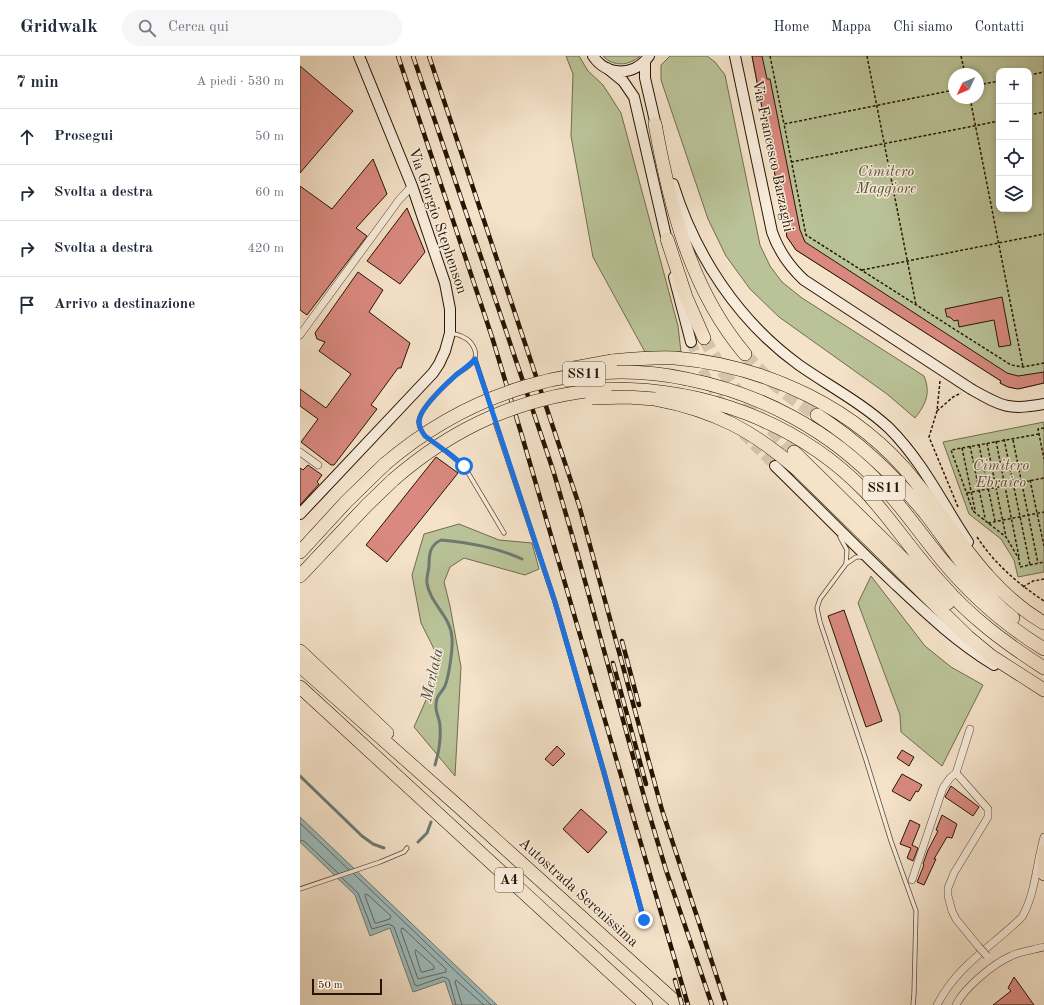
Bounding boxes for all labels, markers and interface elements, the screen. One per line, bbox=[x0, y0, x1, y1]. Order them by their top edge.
search box bbox=[122, 10, 402, 46]
icon: search bbox=[136, 17, 158, 39]
text: Gridwalk bbox=[20, 18, 98, 37]
text: Cerca qui bbox=[168, 20, 229, 35]
text: Home bbox=[774, 20, 809, 34]
text: Mappa bbox=[831, 20, 871, 34]
text: Chi siamo bbox=[893, 20, 953, 34]
text: Contatti bbox=[975, 20, 1024, 34]
north arrow bbox=[948, 68, 984, 104]
map controls bbox=[996, 68, 1032, 212]
button: + bbox=[996, 68, 1032, 104]
text: 7 min bbox=[16, 74, 59, 91]
text: A piedi · 530 m bbox=[196, 75, 284, 88]
street label: Via Francesco Barzaghi bbox=[749, 79, 795, 233]
button: − bbox=[996, 104, 1032, 140]
icon: ahead bbox=[16, 126, 38, 148]
text: Prosegui bbox=[54, 129, 113, 144]
text: 50 m bbox=[255, 130, 284, 143]
button: locate bbox=[996, 140, 1032, 176]
street label: Via Giorgio Stephenson bbox=[405, 146, 469, 296]
park label: Cimitero Maggiore bbox=[855, 165, 916, 197]
button: layers bbox=[996, 176, 1032, 212]
icon: right bbox=[16, 182, 38, 204]
text: Svolta a destra bbox=[54, 185, 153, 200]
text: 60 m bbox=[255, 186, 284, 199]
icon: right bbox=[16, 238, 38, 260]
text: Svolta a destra bbox=[54, 241, 153, 256]
text: 420 m bbox=[247, 242, 284, 255]
icon: arrive bbox=[16, 294, 38, 316]
text: Arrivo a destinazione bbox=[54, 297, 195, 312]
road number: SS11 bbox=[563, 362, 605, 386]
route start bbox=[455, 457, 473, 475]
park label: Cimitero Ebraico bbox=[973, 459, 1029, 491]
road number: SS11 bbox=[863, 476, 905, 500]
water label: Merlata bbox=[419, 646, 447, 704]
street label: Autostrada Serenissima bbox=[515, 836, 641, 951]
road number: A4 bbox=[495, 868, 523, 892]
route end bbox=[635, 911, 653, 929]
scale bar bbox=[312, 977, 382, 996]
text: 50 m bbox=[318, 980, 343, 991]

